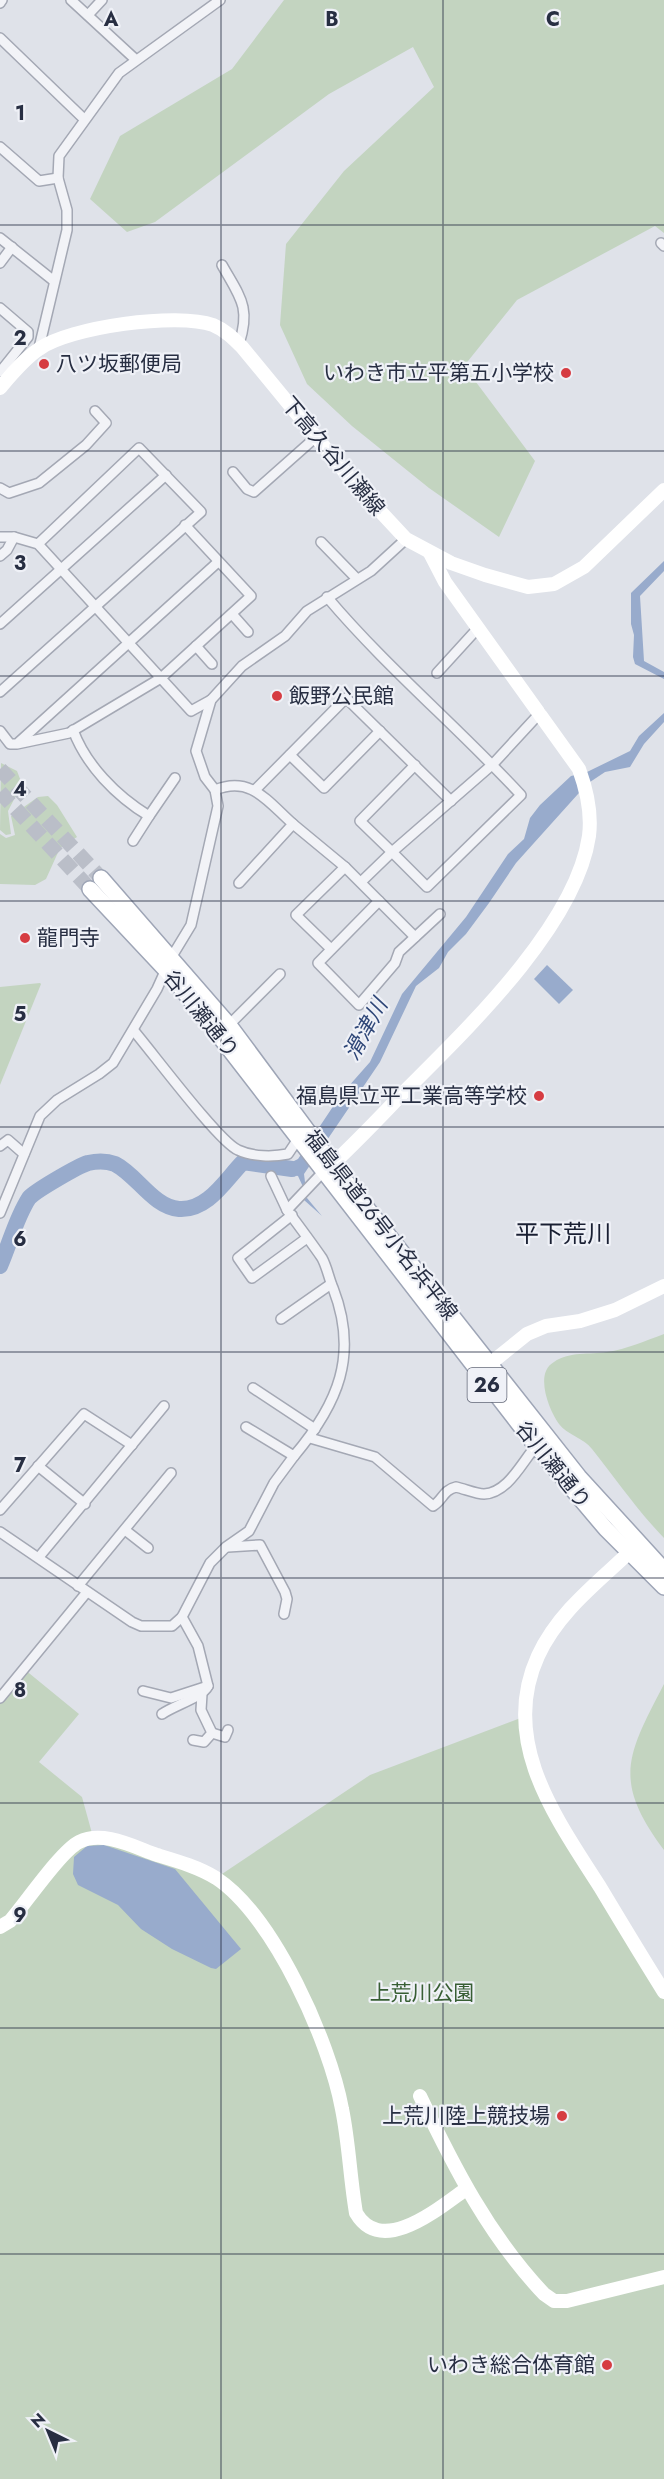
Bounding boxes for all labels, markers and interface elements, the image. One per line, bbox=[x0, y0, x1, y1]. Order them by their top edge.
text: A bbox=[103, 5, 119, 34]
text: B bbox=[325, 5, 339, 34]
text: C bbox=[546, 5, 560, 34]
text: 1 bbox=[15, 99, 25, 128]
text: 2 bbox=[13, 324, 27, 353]
place label: 八ツ坂郵便局 bbox=[56, 349, 182, 379]
marker: 八ツ坂郵便局 bbox=[37, 357, 51, 371]
place label: いわき市立平第五小学校 bbox=[323, 358, 554, 388]
marker: いわき市立平第五小学校 bbox=[559, 366, 573, 380]
street label: 下高久谷川瀬線 bbox=[274, 390, 392, 522]
text: 3 bbox=[14, 549, 26, 578]
place label: 飯野公民館 bbox=[289, 681, 394, 711]
marker: 飯野公民館 bbox=[270, 689, 284, 703]
text: 4 bbox=[13, 775, 27, 804]
place label: 龍門寺 bbox=[37, 923, 100, 953]
marker: 龍門寺 bbox=[18, 931, 32, 945]
street label: 谷川瀬通り bbox=[156, 964, 246, 1064]
water label: 滑津川 bbox=[335, 991, 396, 1066]
text: 5 bbox=[14, 1000, 27, 1029]
place label: 福島県立平工業高等学校 bbox=[296, 1081, 527, 1111]
marker: 福島県立平工業高等学校 bbox=[532, 1089, 546, 1103]
street label: 福島県道26号小名浜平線 bbox=[297, 1124, 465, 1326]
district label: 平下荒川 bbox=[515, 1216, 611, 1251]
text: 6 bbox=[13, 1225, 27, 1254]
road number: 26 bbox=[468, 1368, 506, 1402]
street label: 谷川瀬通り bbox=[508, 1415, 598, 1515]
text: 7 bbox=[14, 1451, 27, 1480]
text: 8 bbox=[14, 1676, 26, 1705]
text: 9 bbox=[13, 1901, 27, 1930]
park label: 上荒川公園 bbox=[370, 1978, 475, 2008]
place label: 上荒川陸上競技場 bbox=[382, 2101, 550, 2131]
marker: 上荒川陸上競技場 bbox=[555, 2109, 569, 2123]
place label: いわき総合体育館 bbox=[427, 2350, 595, 2380]
marker: いわき総合体育館 bbox=[600, 2358, 614, 2372]
north arrow bbox=[18, 2401, 78, 2461]
text: N bbox=[26, 2408, 51, 2433]

